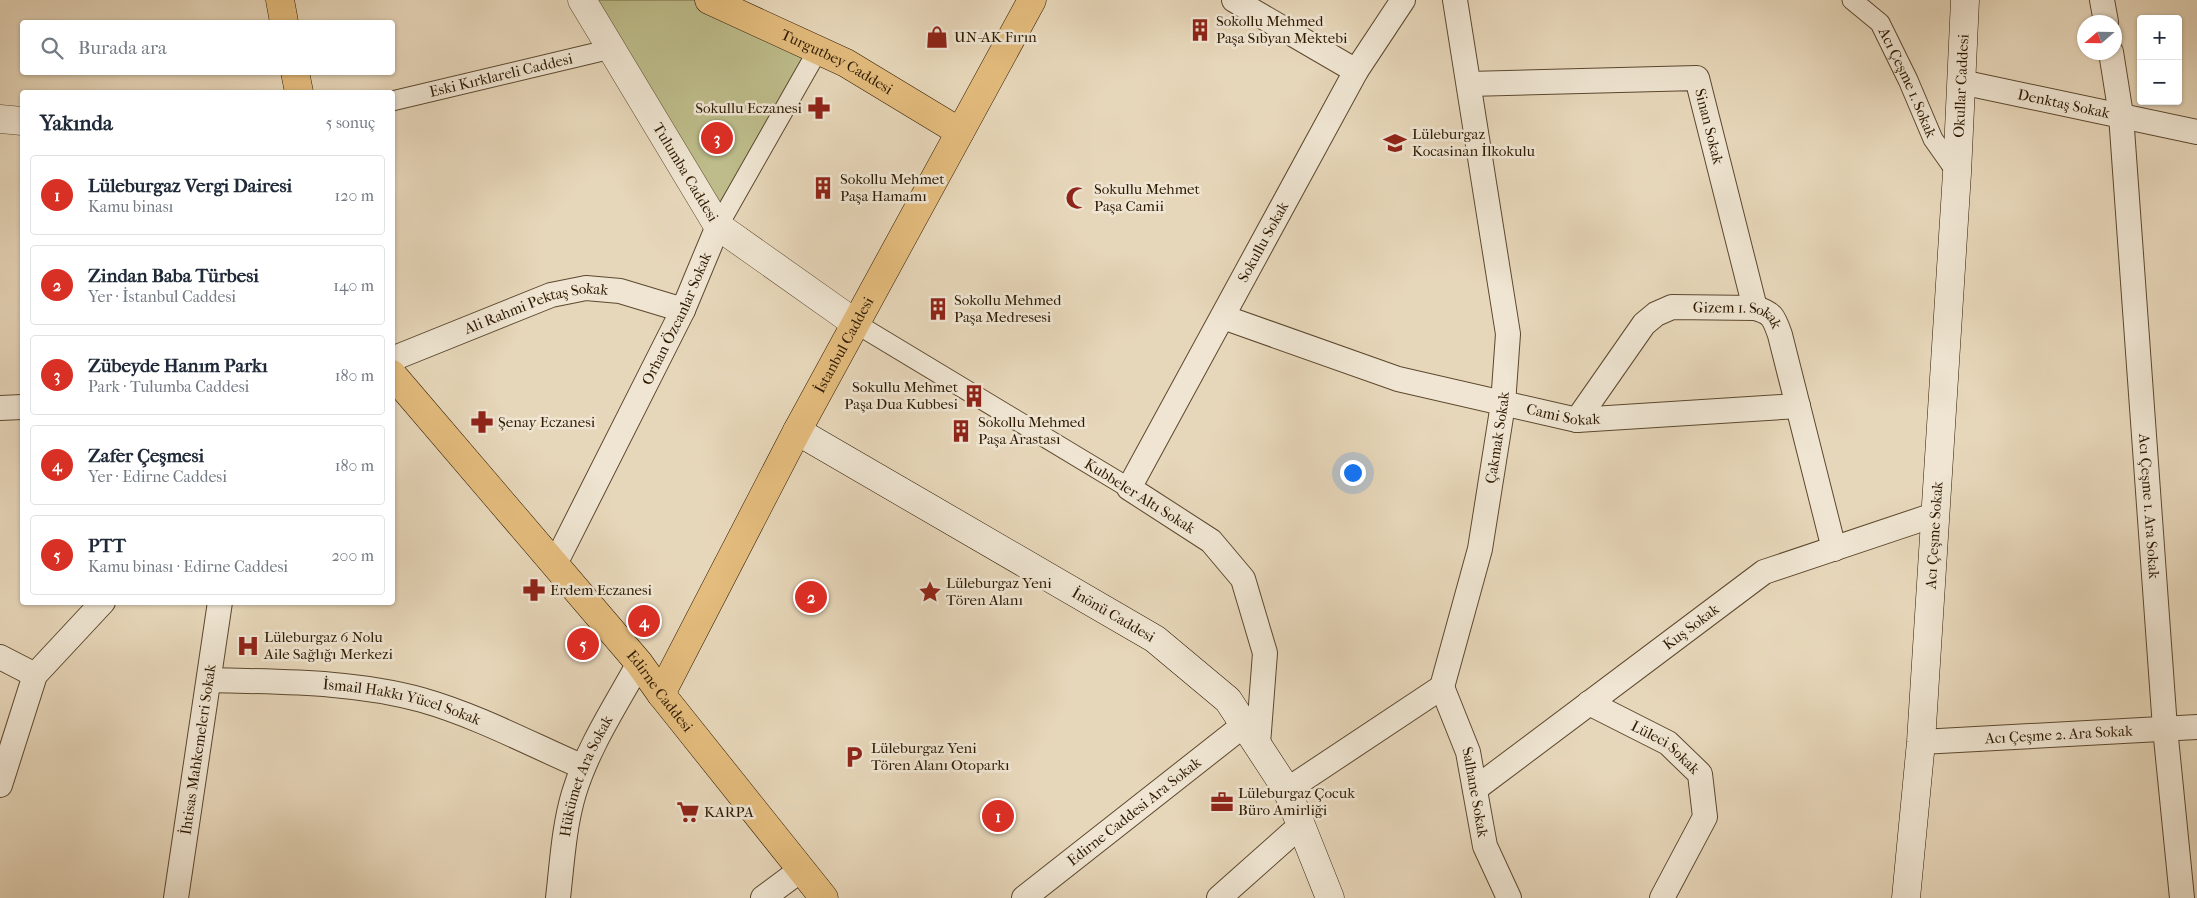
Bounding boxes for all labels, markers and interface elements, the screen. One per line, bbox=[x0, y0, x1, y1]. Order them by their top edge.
place label: Sokollu Mehmed Paşa Sıbyan Mektebi bbox=[1216, 12, 1348, 47]
north arrow bbox=[2077, 15, 2122, 60]
map controls bbox=[2137, 15, 2182, 105]
button: + bbox=[2137, 15, 2182, 60]
building icon: Sokollu Mehmed Paşa Sıbyan Mektebi bbox=[1187, 17, 1213, 43]
search box bbox=[20, 20, 395, 75]
shop icon: UN-AK Fırın bbox=[924, 24, 950, 50]
street label: Acı Çeşme 1. Sokak bbox=[1874, 24, 1941, 141]
street label: Turgutbey Caddesi bbox=[778, 25, 897, 98]
place label: UN-AK Fırın bbox=[954, 28, 1037, 46]
street label: Okullar Caddesi bbox=[1950, 33, 1972, 138]
icon: search bbox=[38, 34, 66, 62]
text: Burada ara bbox=[78, 37, 167, 59]
street label: Eski Kırklareli Caddesi bbox=[427, 49, 575, 101]
button: − bbox=[2137, 60, 2182, 105]
street label: Denktaş Sokak bbox=[2016, 85, 2112, 122]
street label: Sinan Sokak bbox=[1691, 87, 1727, 166]
pharmacy icon: Sokullu Eczanesi bbox=[806, 95, 832, 121]
place label: Sokullu Eczanesi bbox=[695, 99, 803, 117]
text: Yakında bbox=[40, 111, 113, 135]
text: 5 sonuç bbox=[326, 113, 375, 132]
pin: 3 bbox=[701, 119, 733, 157]
street label: Tulumba Caddesi bbox=[649, 120, 723, 225]
place label: Lüleburgaz Kocasinan İlkokulu bbox=[1412, 125, 1536, 160]
school or university icon: Lüleburgaz Kocasinan İlkokulu bbox=[1382, 130, 1408, 156]
place label: Sokollu Mehmet Paşa Hamamı bbox=[840, 170, 945, 205]
text: Lüleburgaz Vergi Dairesi bbox=[88, 175, 292, 197]
building icon: Sokollu Mehmet Paşa Hamamı bbox=[810, 175, 836, 201]
place label: Sokullu Mehmet Paşa Camii bbox=[1094, 180, 1201, 215]
mosque icon: Sokullu Mehmet Paşa Camii bbox=[1064, 185, 1090, 211]
text: 1 bbox=[54, 186, 60, 205]
text: 120 m bbox=[335, 186, 374, 205]
text: Kamu binası bbox=[88, 197, 173, 216]
street label: Sokullu Sokak bbox=[1234, 198, 1292, 285]
street label: Orhan Özcanlar Sokak bbox=[638, 249, 715, 388]
text: Zindan Baba Türbesi bbox=[88, 265, 259, 287]
text: 2 bbox=[53, 276, 61, 295]
text: 140 m bbox=[333, 276, 374, 295]
street label: Ali Rahmi Pektaş Sokak bbox=[461, 279, 609, 338]
text: Yer · İstanbul Caddesi bbox=[88, 287, 236, 306]
place label: Sokollu Mehmed Paşa Medresesi bbox=[954, 291, 1062, 326]
street label: İstanbul Caddesi bbox=[810, 293, 878, 396]
building icon: Sokollu Mehmed Paşa Medresesi bbox=[925, 296, 951, 322]
street label: Gizem 1. Sokak bbox=[1693, 298, 1786, 332]
text: Zübeyde Hanım Parkı bbox=[88, 355, 268, 377]
text: 3 bbox=[54, 366, 60, 385]
text: 180 m bbox=[335, 366, 374, 385]
text: Park · Tulumba Caddesi bbox=[88, 377, 249, 396]
place label: Sokullu Mehmet Paşa Dua Kubbesi bbox=[844, 378, 959, 413]
building icon: Sokullu Mehmet Paşa Dua Kubbesi bbox=[961, 383, 987, 409]
street label: Çakmak Sokak bbox=[1482, 391, 1513, 485]
street label: Cami Sokak bbox=[1525, 400, 1601, 429]
pharmacy icon: Şenay Eczanesi bbox=[469, 409, 495, 435]
place label: Şenay Eczanesi bbox=[498, 413, 596, 431]
place label: Sokollu Mehmed Paşa Arastası bbox=[978, 413, 1086, 448]
building icon: Sokollu Mehmed Paşa Arastası bbox=[948, 418, 974, 444]
street label: Acı Çeşme 1. Ara Sokak bbox=[2135, 432, 2163, 580]
text: Zafer Çeşmesi bbox=[88, 445, 204, 467]
street label: Kubbeler Altı Sokak bbox=[1081, 455, 1199, 538]
text: 4 bbox=[52, 456, 62, 475]
text: 180 m bbox=[335, 456, 374, 475]
your location bbox=[1340, 460, 1366, 486]
text: Yer · Edirne Caddesi bbox=[88, 467, 227, 486]
street label: Acı Çeşme Sokak bbox=[1922, 481, 1946, 590]
text: PTT bbox=[88, 535, 126, 557]
text: 5 bbox=[54, 546, 60, 565]
text: 200 m bbox=[331, 546, 374, 565]
text: Kamu binası · Edirne Caddesi bbox=[88, 557, 288, 576]
place label: Lüleburgaz Yeni Tören Alanı bbox=[946, 574, 1052, 609]
pharmacy icon: Erdem Eczanesi bbox=[521, 577, 547, 603]
pin: 2 bbox=[795, 578, 827, 616]
place icon: Lüleburgaz Yeni Tören Alanı bbox=[917, 579, 943, 605]
place label: Erdem Eczanesi bbox=[550, 581, 653, 599]
street label: İnönü Caddesi bbox=[1069, 584, 1159, 646]
street label: Kuş Sokak bbox=[1659, 600, 1723, 654]
pin: 4 bbox=[628, 602, 660, 640]
pin: 5 bbox=[567, 625, 599, 663]
place label: Lüleburgaz 6 Nolu Aile Sağlığı Merkezi bbox=[263, 628, 394, 663]
hospital icon: Lüleburgaz 6 Nolu Aile Sağlığı Merkezi bbox=[235, 633, 261, 659]
street label: Edirne Caddesi bbox=[623, 646, 697, 736]
street label: İhtisas Mahkemeleri Sokak bbox=[176, 663, 220, 836]
street label: İsmail Hakkı Yücel Sokak bbox=[322, 675, 484, 729]
street label: Hükümet Ara Sokak bbox=[556, 712, 617, 838]
street label: Lüleci Sokak bbox=[1628, 717, 1704, 778]
street label: Acı Çeşme 2. Ara Sokak bbox=[1983, 721, 2133, 748]
place label: Lüleburgaz Yeni Tören Alanı Otoparkı bbox=[871, 739, 1010, 774]
parking icon: Lüleburgaz Yeni Tören Alanı Otoparkı bbox=[841, 744, 867, 770]
street label: Salhane Sokak bbox=[1458, 744, 1492, 839]
street label: Edirne Caddesi Ara Sokak bbox=[1063, 753, 1205, 870]
place label: Lüleburgaz Çocuk Büro Amirliği bbox=[1238, 784, 1355, 819]
office icon: Lüleburgaz Çocuk Büro Amirliği bbox=[1209, 789, 1235, 815]
pin: 1 bbox=[982, 797, 1014, 835]
supermarket icon: KARPA bbox=[675, 799, 701, 825]
place label: KARPA bbox=[704, 803, 754, 821]

